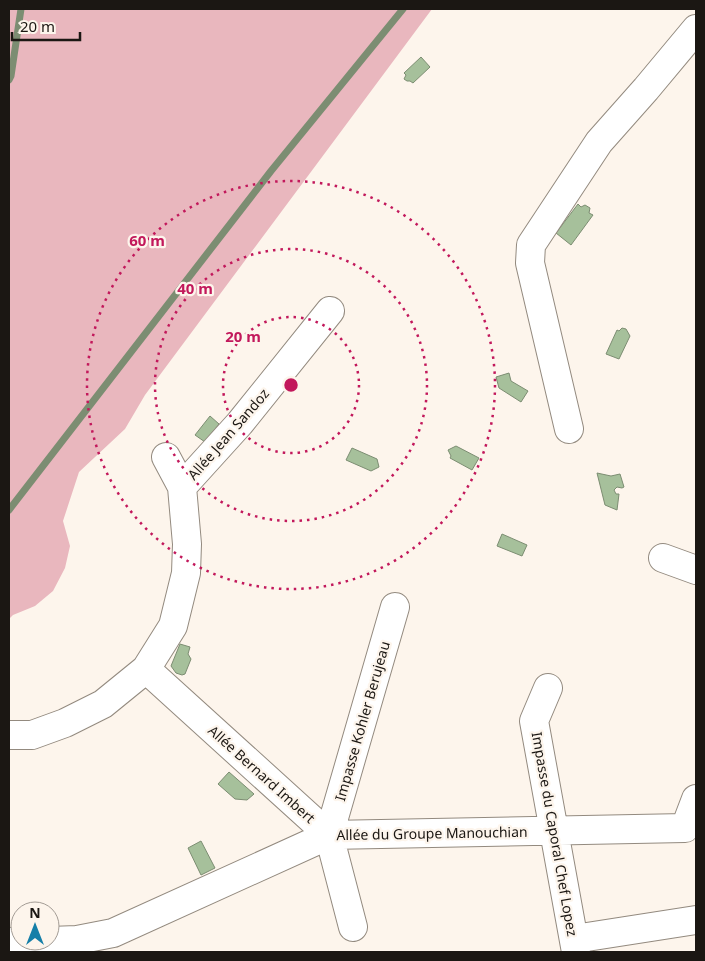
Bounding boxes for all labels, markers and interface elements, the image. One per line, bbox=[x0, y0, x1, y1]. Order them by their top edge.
scale bar bbox=[12, 10, 80, 42]
text: 20 m bbox=[20, 16, 55, 36]
text: 60 m bbox=[129, 230, 165, 250]
text: 40 m bbox=[177, 278, 213, 298]
text: 20 m bbox=[225, 326, 261, 346]
centre of rings bbox=[282, 376, 300, 394]
street label: Allée Jean Sandoz bbox=[183, 384, 273, 484]
street label: Impasse Kohler Berujeau bbox=[330, 639, 394, 803]
street label: Allée Bernard Imbert bbox=[204, 721, 320, 827]
street label: Impasse du Caporal Chef Lopez bbox=[528, 730, 582, 938]
street label: Allée du Groupe Manouchian bbox=[336, 822, 528, 844]
north arrow bbox=[10, 901, 60, 951]
text: N bbox=[29, 903, 41, 922]

